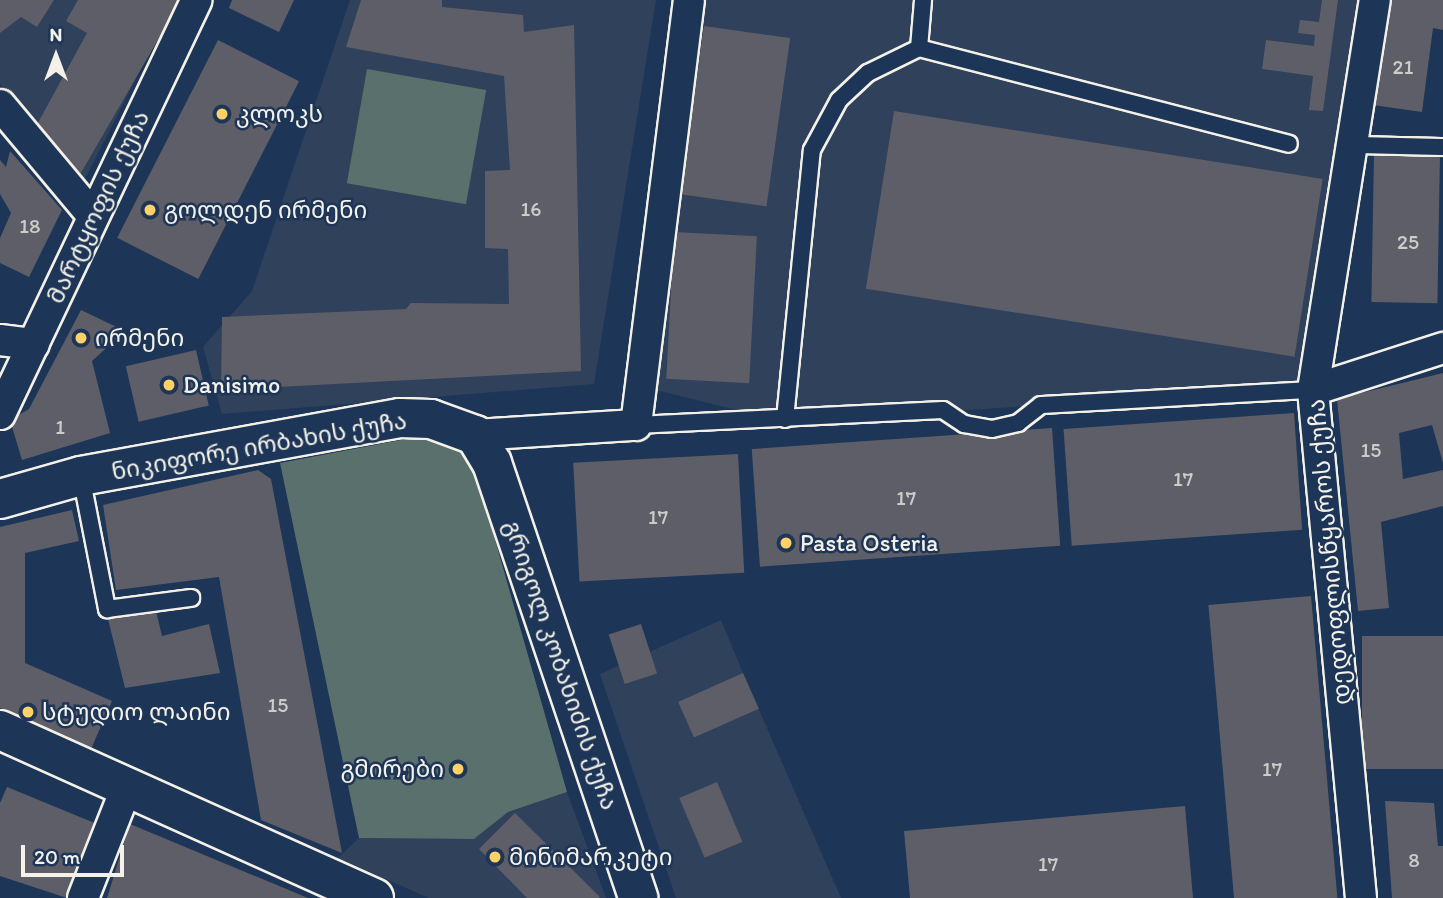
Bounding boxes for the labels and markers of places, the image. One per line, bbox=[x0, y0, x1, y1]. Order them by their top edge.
place label: კლოკს bbox=[236, 100, 323, 128]
marker: კლოკს bbox=[214, 106, 230, 122]
place label: გოლდენ ირმენი bbox=[164, 196, 367, 224]
marker: გოლდენ ირმენი bbox=[142, 202, 158, 218]
place label: ირმენი bbox=[95, 324, 184, 352]
marker: ირმენი bbox=[73, 330, 89, 346]
place label: Danisimo bbox=[183, 371, 280, 399]
marker: Danisimo bbox=[161, 377, 177, 393]
place label: Pasta Osteria bbox=[800, 529, 939, 557]
marker: Pasta Osteria bbox=[778, 535, 794, 551]
place label: სტუდიო ლაინი bbox=[42, 698, 230, 726]
marker: სტუდიო ლაინი bbox=[20, 704, 36, 720]
place label: გმირები bbox=[340, 755, 444, 783]
marker: გმირები bbox=[450, 761, 466, 777]
place label: მინიმარკეტი bbox=[509, 843, 672, 871]
marker: მინიმარკეტი bbox=[487, 849, 503, 865]

